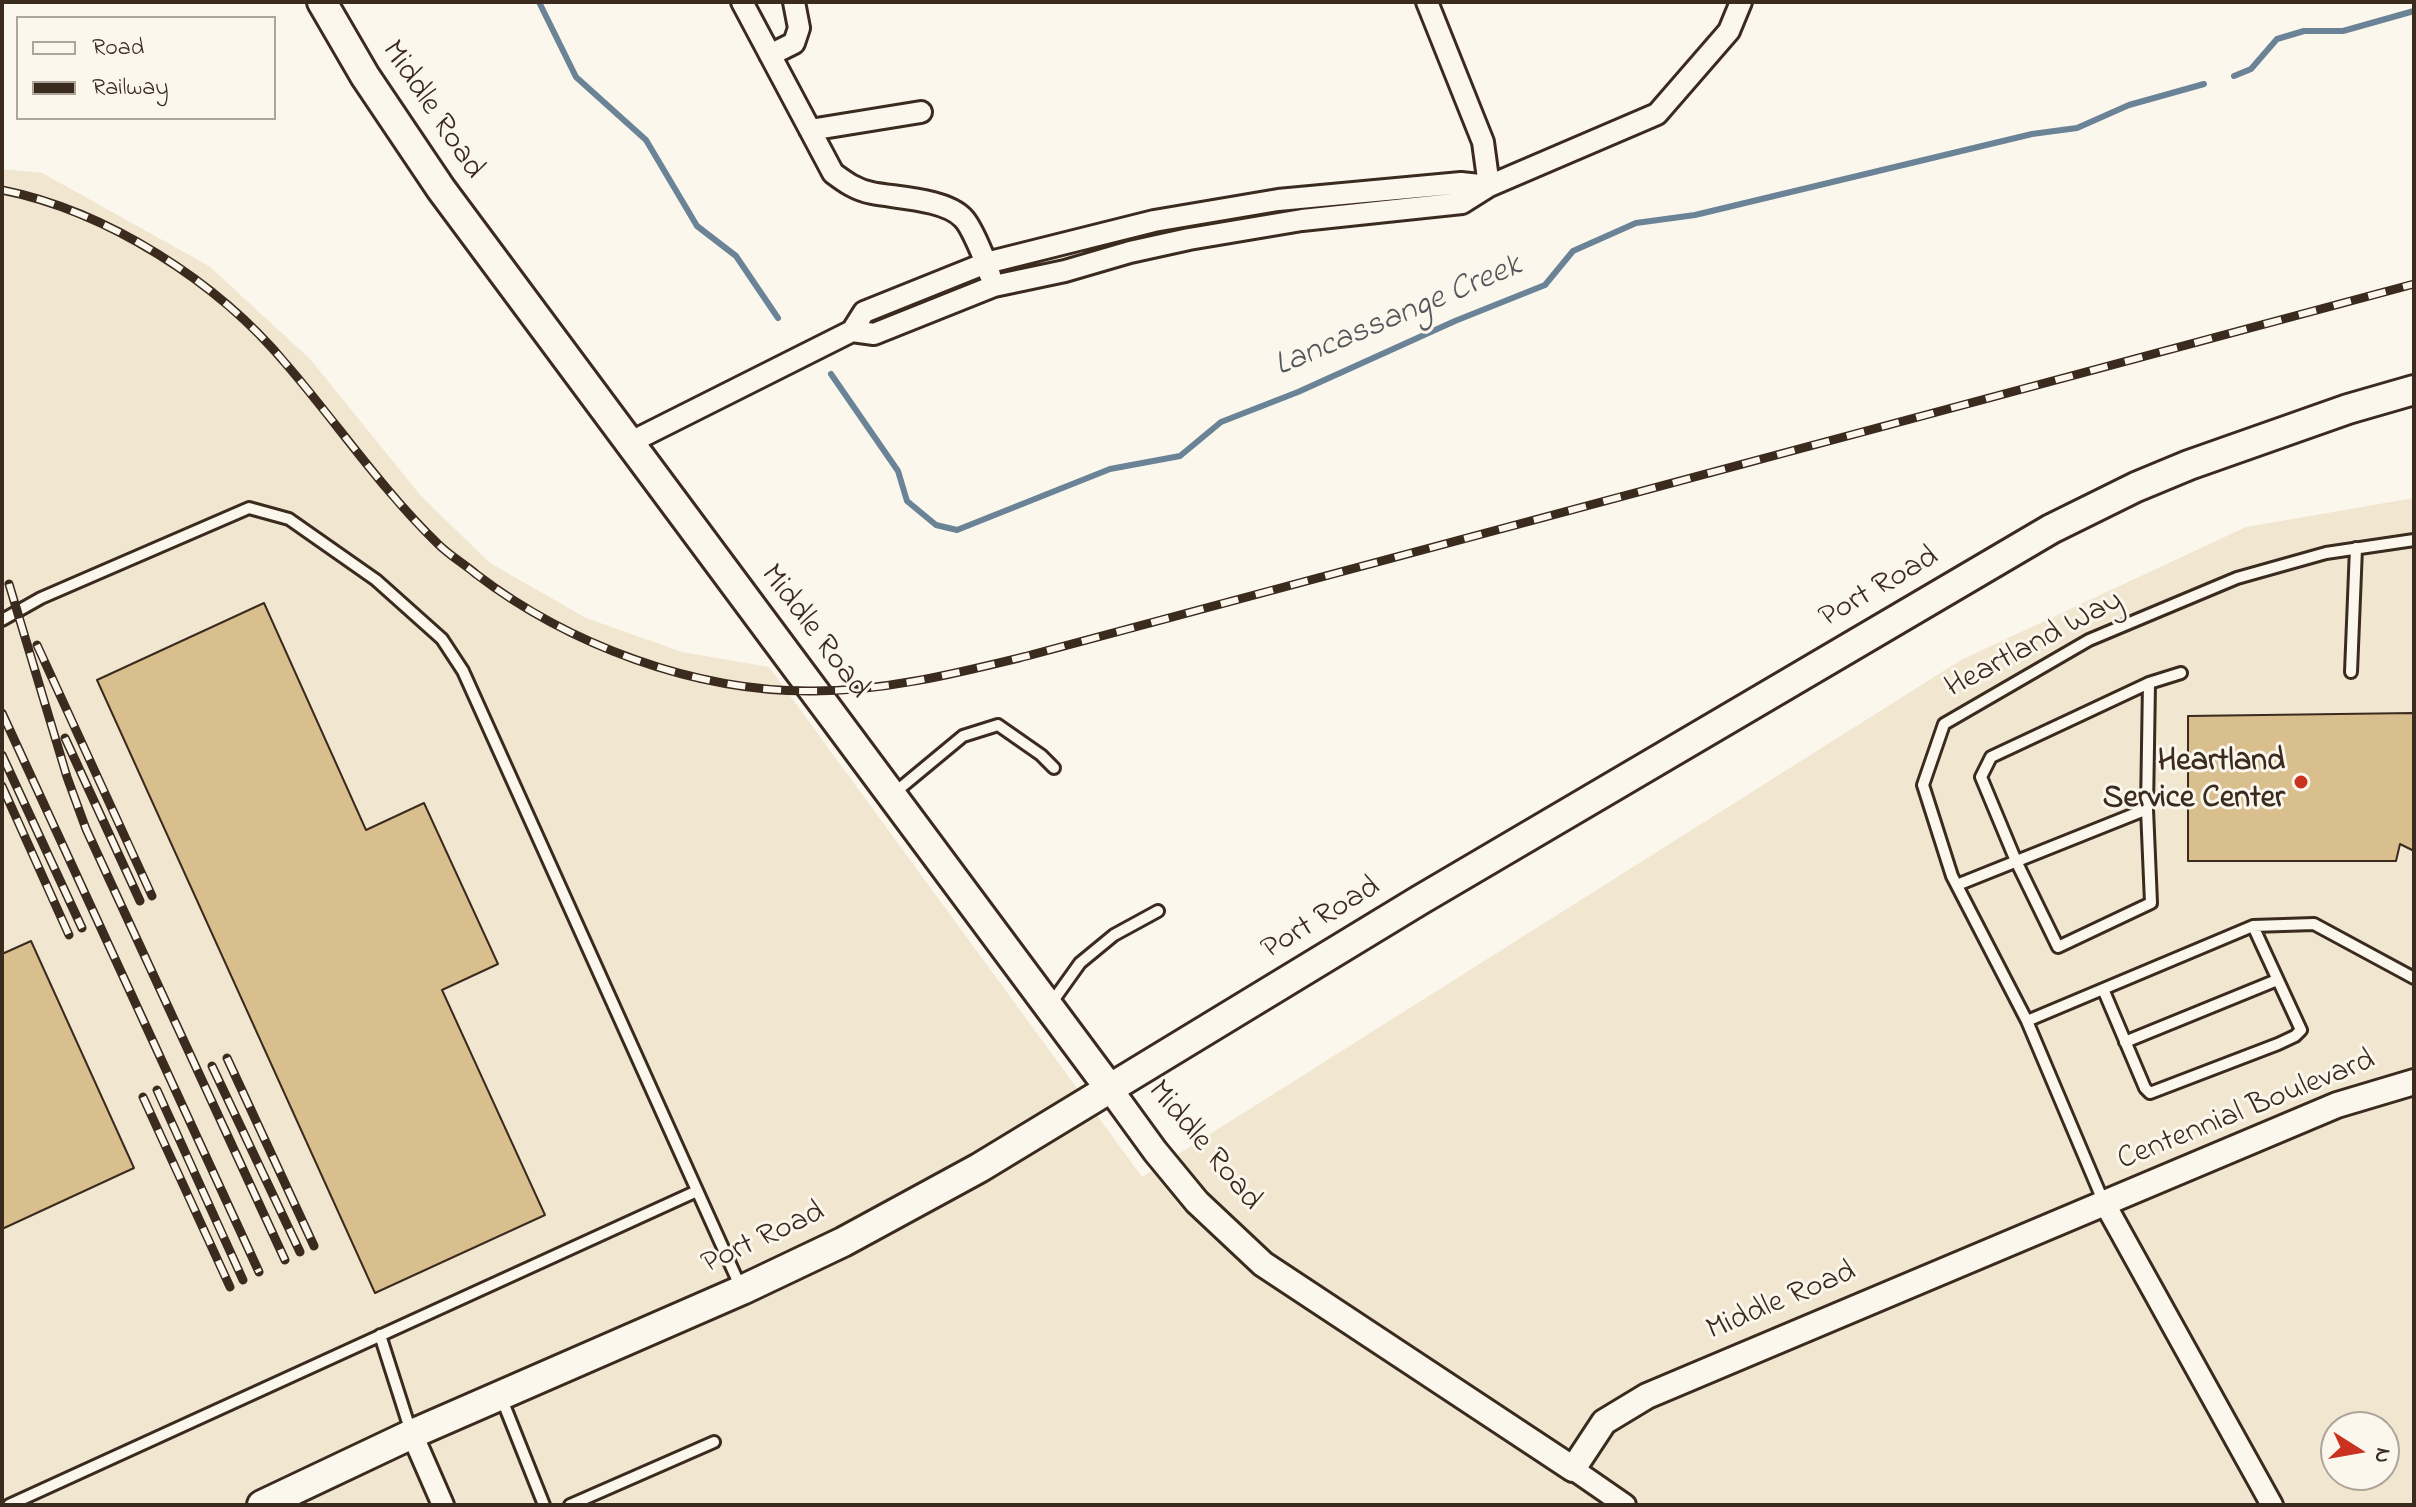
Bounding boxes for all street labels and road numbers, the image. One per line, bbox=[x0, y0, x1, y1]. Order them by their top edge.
street label: Middle Road bbox=[371, 35, 491, 187]
street label: Port Road bbox=[1813, 539, 1947, 639]
street label: Middle Road bbox=[750, 558, 876, 708]
street label: Heartland Way bbox=[1940, 583, 2130, 709]
street label: Port Road bbox=[1256, 870, 1388, 970]
street label: Centennial Boulevard bbox=[2113, 1043, 2381, 1181]
street label: Middle Road bbox=[1137, 1074, 1269, 1220]
street label: Port Road bbox=[696, 1195, 832, 1285]
street label: Middle Road bbox=[1702, 1254, 1862, 1352]

